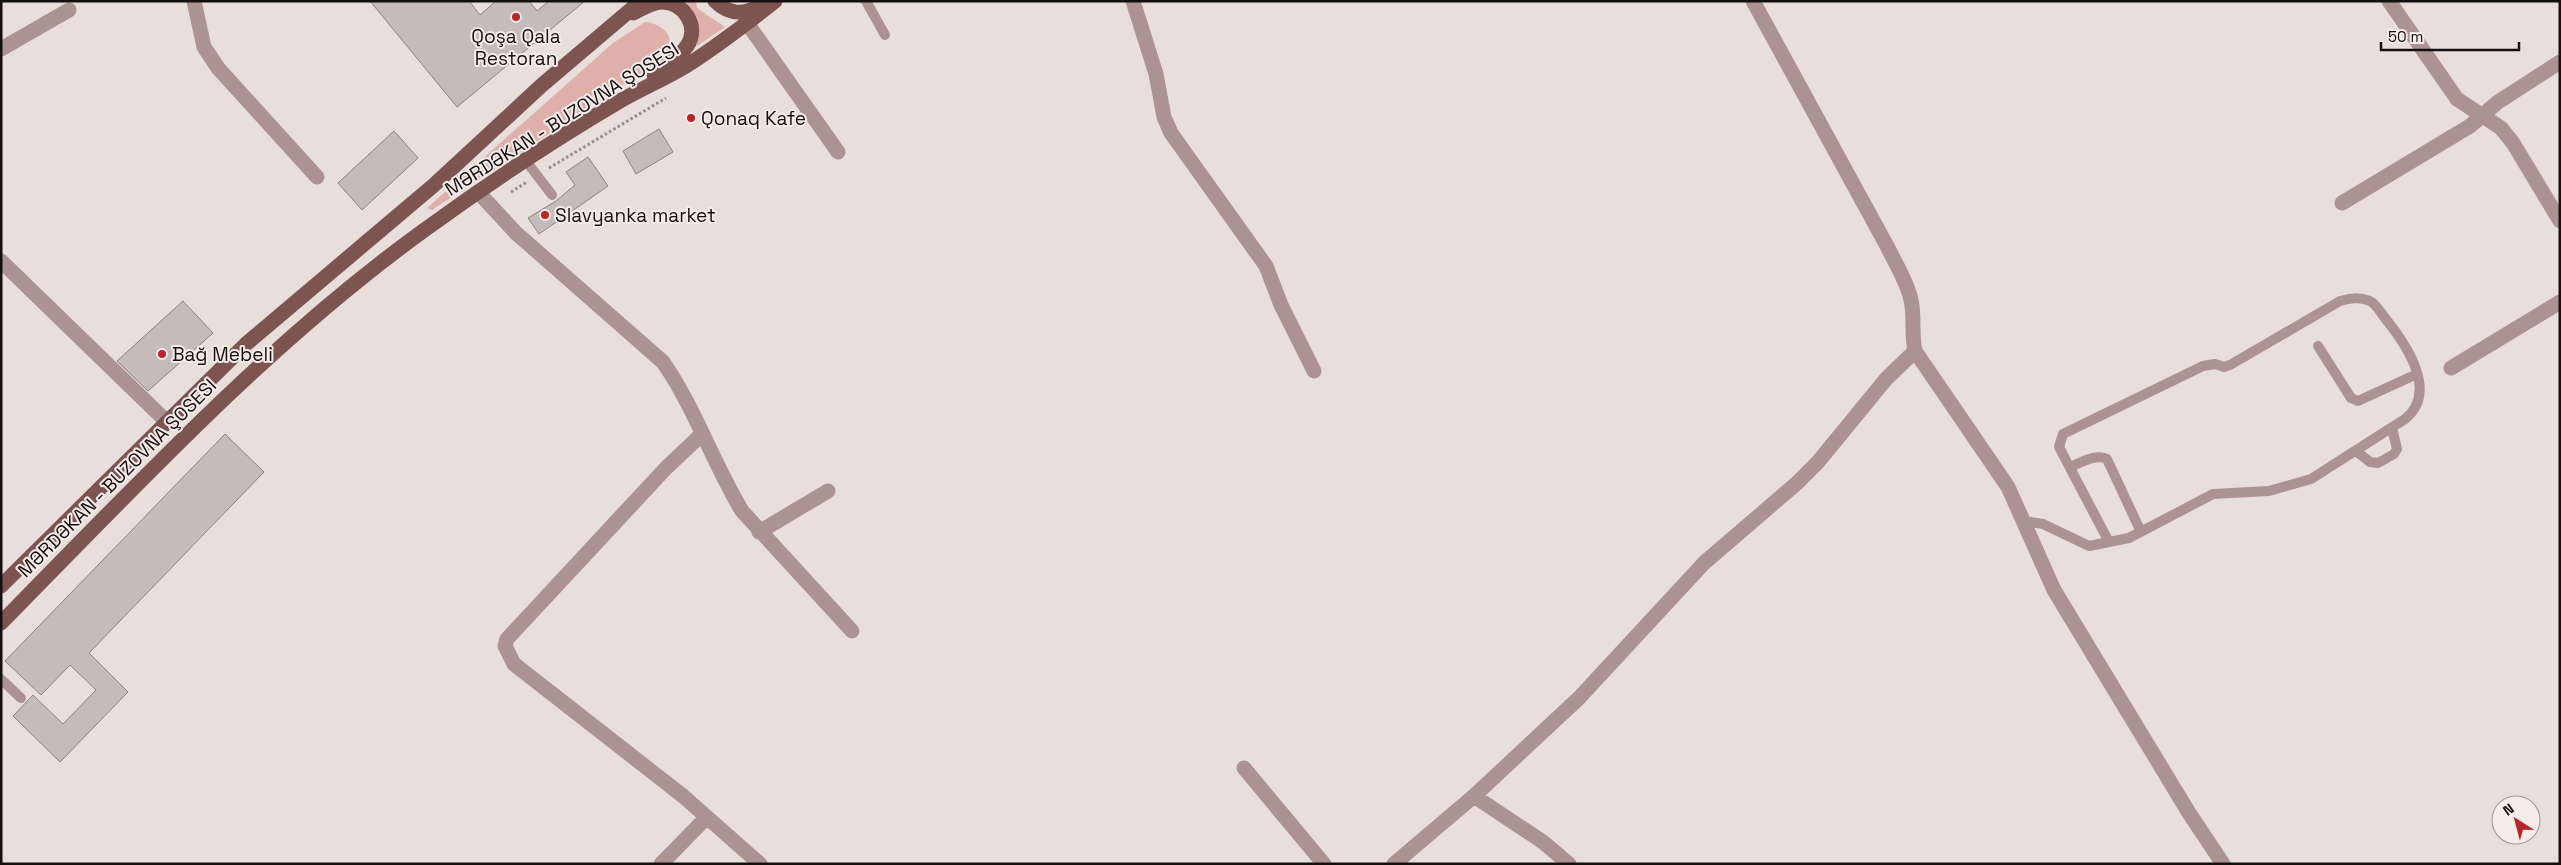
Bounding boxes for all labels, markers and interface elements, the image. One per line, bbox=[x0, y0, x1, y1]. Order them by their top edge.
marker: Qoşa Qala Restoran bbox=[510, 11, 522, 23]
scale bar bbox=[2381, 20, 2518, 52]
place label: Qoşa Qala Restoran bbox=[471, 24, 561, 71]
text: 50 m bbox=[2388, 27, 2423, 46]
street label: MƏRDƏKAN - BUZOVNA ŞOSESI bbox=[440, 36, 684, 202]
place label: Qonaq Kafe bbox=[701, 106, 806, 131]
marker: Qonaq Kafe bbox=[685, 112, 697, 124]
place label: Slavyanka market bbox=[555, 203, 716, 228]
marker: Slavyanka market bbox=[539, 209, 551, 221]
place label: Bağ Mebeli bbox=[172, 342, 273, 367]
marker: Bağ Mebeli bbox=[156, 348, 168, 360]
street label: MƏRDƏKAN - BUZOVNA ŞOSESI bbox=[12, 373, 222, 583]
north arrow bbox=[2491, 795, 2541, 845]
text: N bbox=[2499, 799, 2517, 820]

